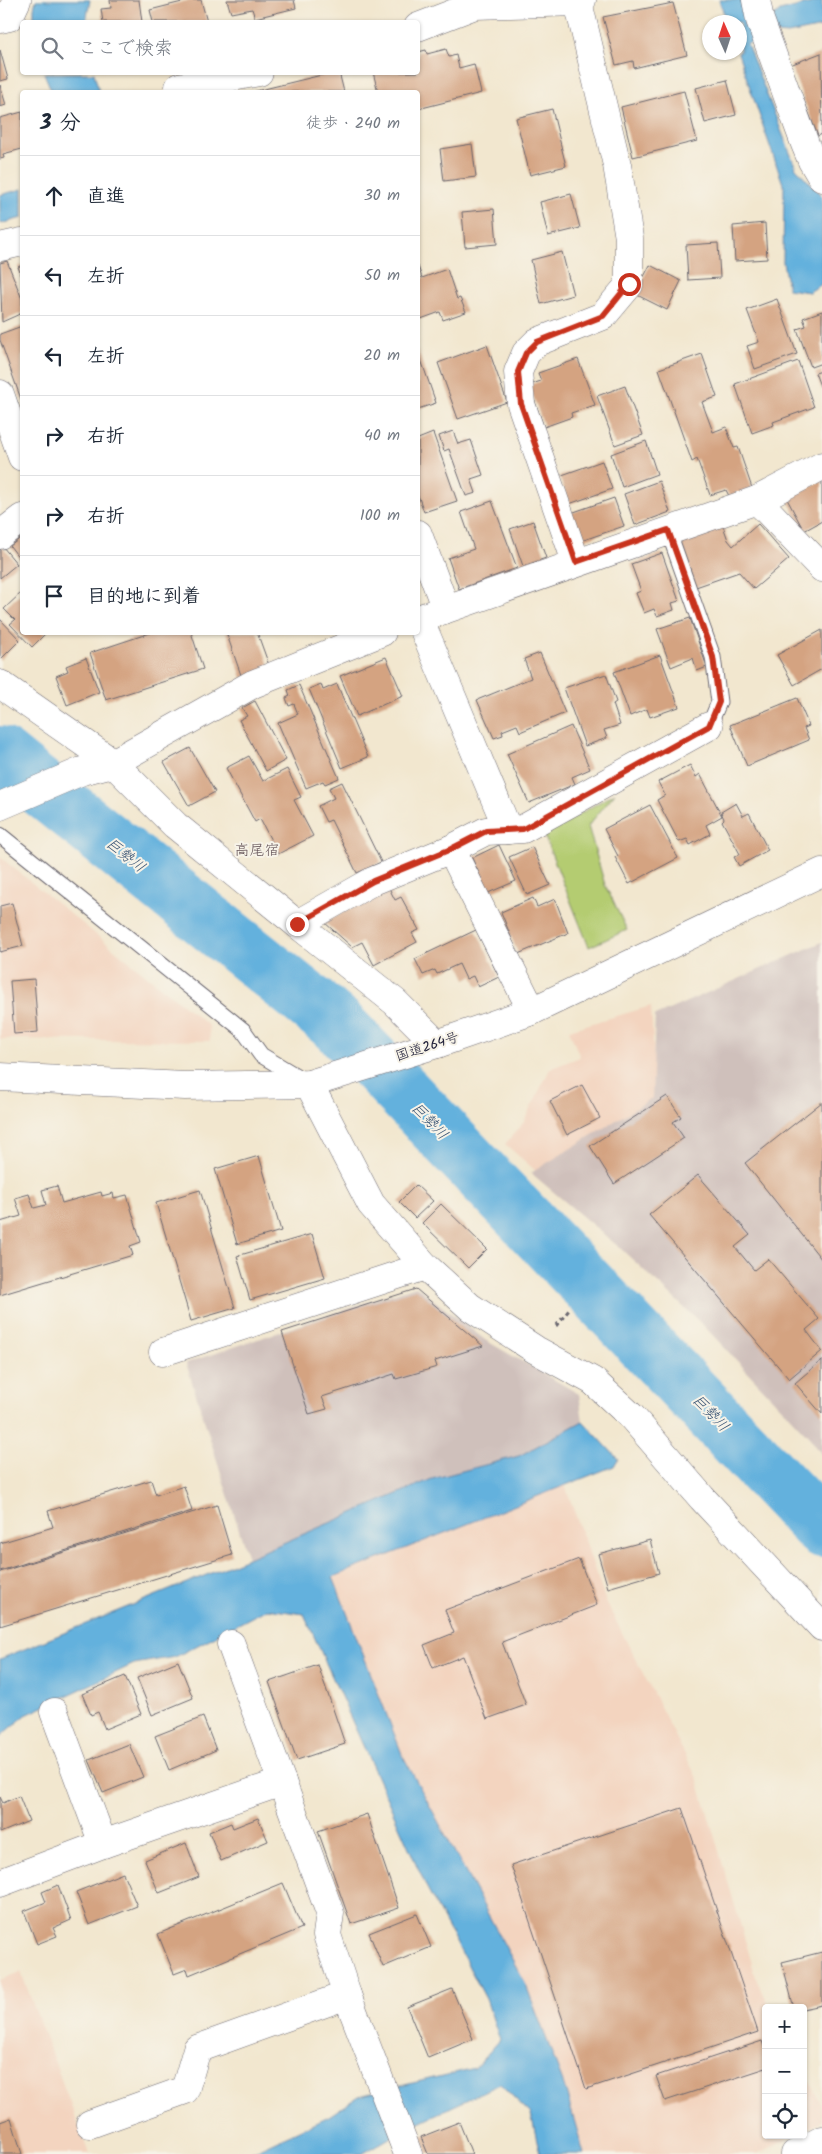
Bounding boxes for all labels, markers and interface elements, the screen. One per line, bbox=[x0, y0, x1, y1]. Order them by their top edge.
north arrow bbox=[702, 15, 747, 60]
search box bbox=[20, 20, 420, 75]
icon: search bbox=[38, 34, 66, 62]
text: ここで検索 bbox=[78, 34, 173, 64]
text: 3 分 bbox=[40, 107, 81, 140]
text: 徒歩 · 240 m bbox=[306, 111, 400, 136]
icon: ahead bbox=[40, 182, 68, 210]
text: 直進 bbox=[87, 182, 125, 212]
text: 30 m bbox=[364, 183, 400, 208]
icon: left bbox=[40, 262, 68, 290]
text: 左折 bbox=[87, 262, 125, 292]
text: 50 m bbox=[364, 263, 400, 288]
route start bbox=[618, 273, 641, 296]
icon: left bbox=[40, 342, 68, 370]
text: 左折 bbox=[87, 342, 125, 372]
text: 20 m bbox=[364, 343, 400, 368]
icon: right bbox=[40, 422, 68, 450]
text: 右折 bbox=[87, 422, 125, 452]
text: 40 m bbox=[364, 423, 400, 448]
icon: right bbox=[40, 502, 68, 530]
text: 右折 bbox=[87, 502, 125, 532]
text: 100 m bbox=[360, 503, 400, 528]
icon: arrive bbox=[40, 582, 68, 610]
text: 目的地に到着 bbox=[87, 582, 201, 612]
water label: 巨勢川 bbox=[100, 832, 150, 879]
district label: 高尾宿 bbox=[234, 839, 280, 863]
route end bbox=[286, 913, 309, 936]
street label: 国道264号 bbox=[393, 1026, 462, 1068]
water label: 巨勢川 bbox=[405, 1097, 454, 1146]
water label: 巨勢川 bbox=[686, 1389, 735, 1438]
map controls bbox=[762, 2004, 807, 2139]
button: + bbox=[762, 2004, 807, 2049]
button: − bbox=[762, 2049, 807, 2094]
button: locate bbox=[762, 2094, 807, 2139]

